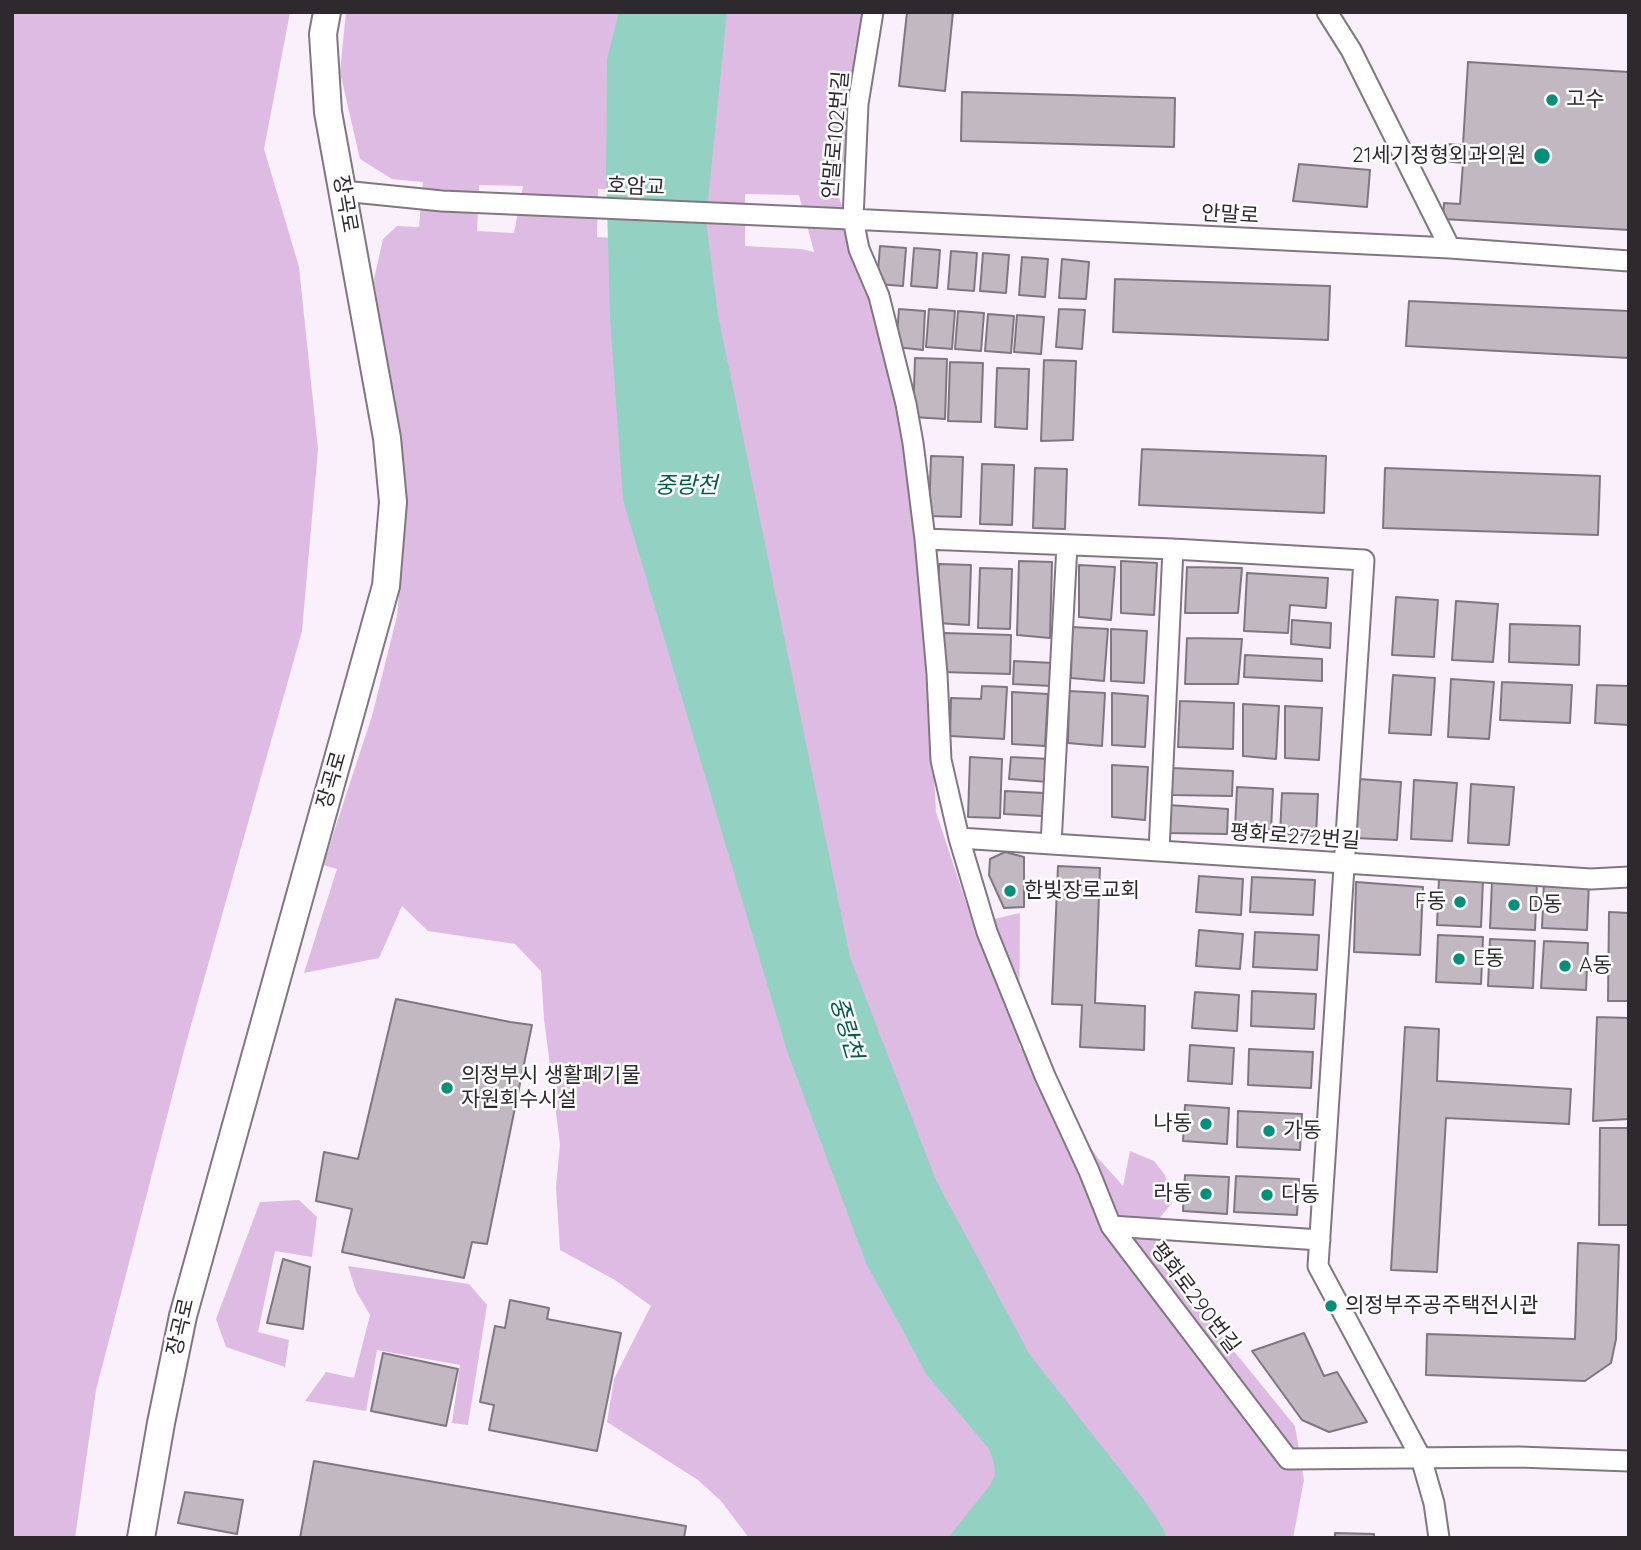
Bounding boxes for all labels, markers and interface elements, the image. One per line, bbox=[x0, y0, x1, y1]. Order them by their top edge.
street label: 안말로102번길 bbox=[818, 70, 854, 200]
place label: 고수 bbox=[1566, 87, 1605, 113]
marker: 고수 bbox=[1544, 92, 1560, 108]
place label: 21세기정형외과의원 bbox=[1352, 143, 1526, 169]
marker: 21세기정형외과의원 bbox=[1532, 146, 1552, 166]
street label: 장곡로 bbox=[328, 173, 362, 235]
street label: 호암교 bbox=[607, 173, 665, 201]
street label: 안말로 bbox=[1200, 201, 1260, 229]
water label: 중랑천 bbox=[654, 472, 718, 500]
street label: 장곡로 bbox=[312, 749, 352, 811]
street label: 평화로272번길 bbox=[1229, 820, 1361, 854]
place label: 한빛장로교회 bbox=[1024, 878, 1140, 904]
marker: 한빛장로교회 bbox=[1002, 883, 1018, 899]
place label: F동 bbox=[1415, 889, 1446, 915]
place label: D동 bbox=[1528, 892, 1562, 918]
marker: F동 bbox=[1452, 894, 1468, 910]
marker: D동 bbox=[1506, 897, 1522, 913]
place label: E동 bbox=[1473, 946, 1504, 972]
marker: E동 bbox=[1451, 951, 1467, 967]
place label: A동 bbox=[1579, 953, 1612, 979]
marker: A동 bbox=[1557, 958, 1573, 974]
water label: 중랑천 bbox=[824, 994, 868, 1062]
place label: 의정부시 생활폐기물 자원회수시설 bbox=[461, 1063, 641, 1113]
marker: 의정부시 생활폐기물 자원회수시설 bbox=[439, 1080, 455, 1096]
place label: 나동 bbox=[1153, 1111, 1192, 1137]
marker: 나동 bbox=[1198, 1116, 1214, 1132]
place label: 가동 bbox=[1283, 1118, 1322, 1144]
marker: 가동 bbox=[1261, 1123, 1277, 1139]
place label: 라동 bbox=[1153, 1181, 1192, 1207]
place label: 다동 bbox=[1281, 1182, 1320, 1208]
marker: 라동 bbox=[1198, 1186, 1214, 1202]
marker: 다동 bbox=[1259, 1187, 1275, 1203]
street label: 평화로290번길 bbox=[1145, 1238, 1245, 1358]
place label: 의정부주공주택전시관 bbox=[1345, 1293, 1538, 1319]
street label: 장곡로 bbox=[162, 1296, 200, 1358]
marker: 의정부주공주택전시관 bbox=[1323, 1298, 1339, 1314]

